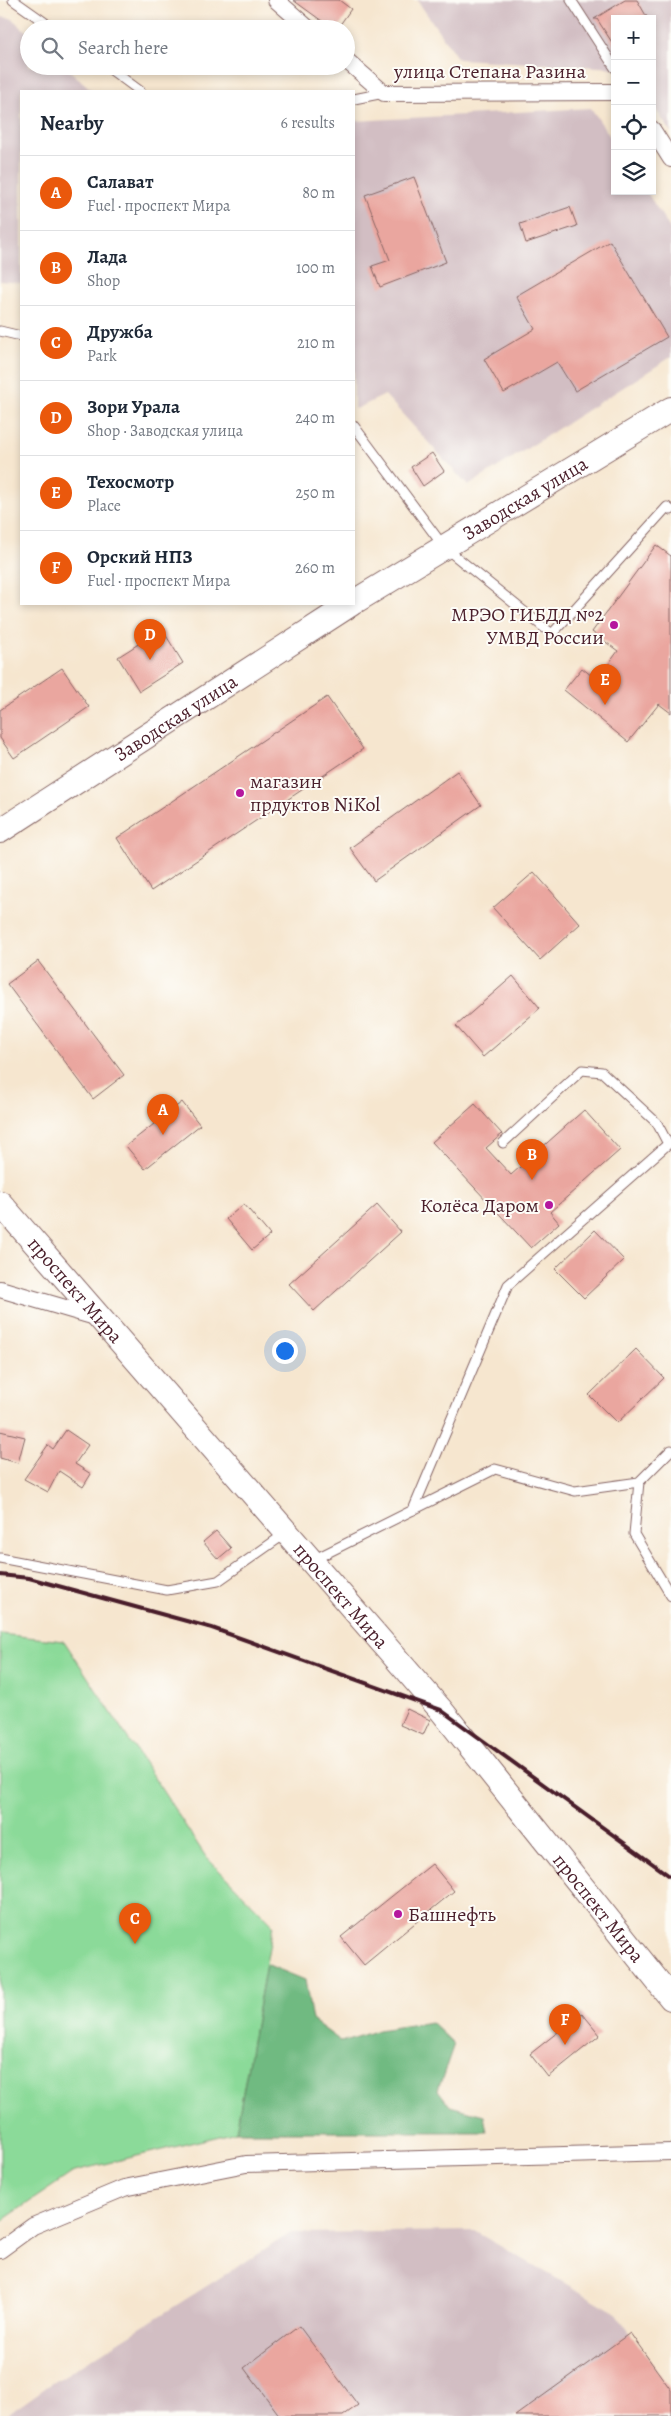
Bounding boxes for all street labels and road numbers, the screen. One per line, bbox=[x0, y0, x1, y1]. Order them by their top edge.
street label: улица Степана Разина bbox=[393, 58, 587, 85]
street label: Заводская улица bbox=[457, 449, 593, 546]
street label: Заводская улица bbox=[109, 667, 243, 767]
street label: проспект Мира bbox=[22, 1231, 130, 1349]
street label: проспект Мира bbox=[288, 1536, 396, 1655]
street label: проспект Мира bbox=[547, 1847, 651, 1969]

